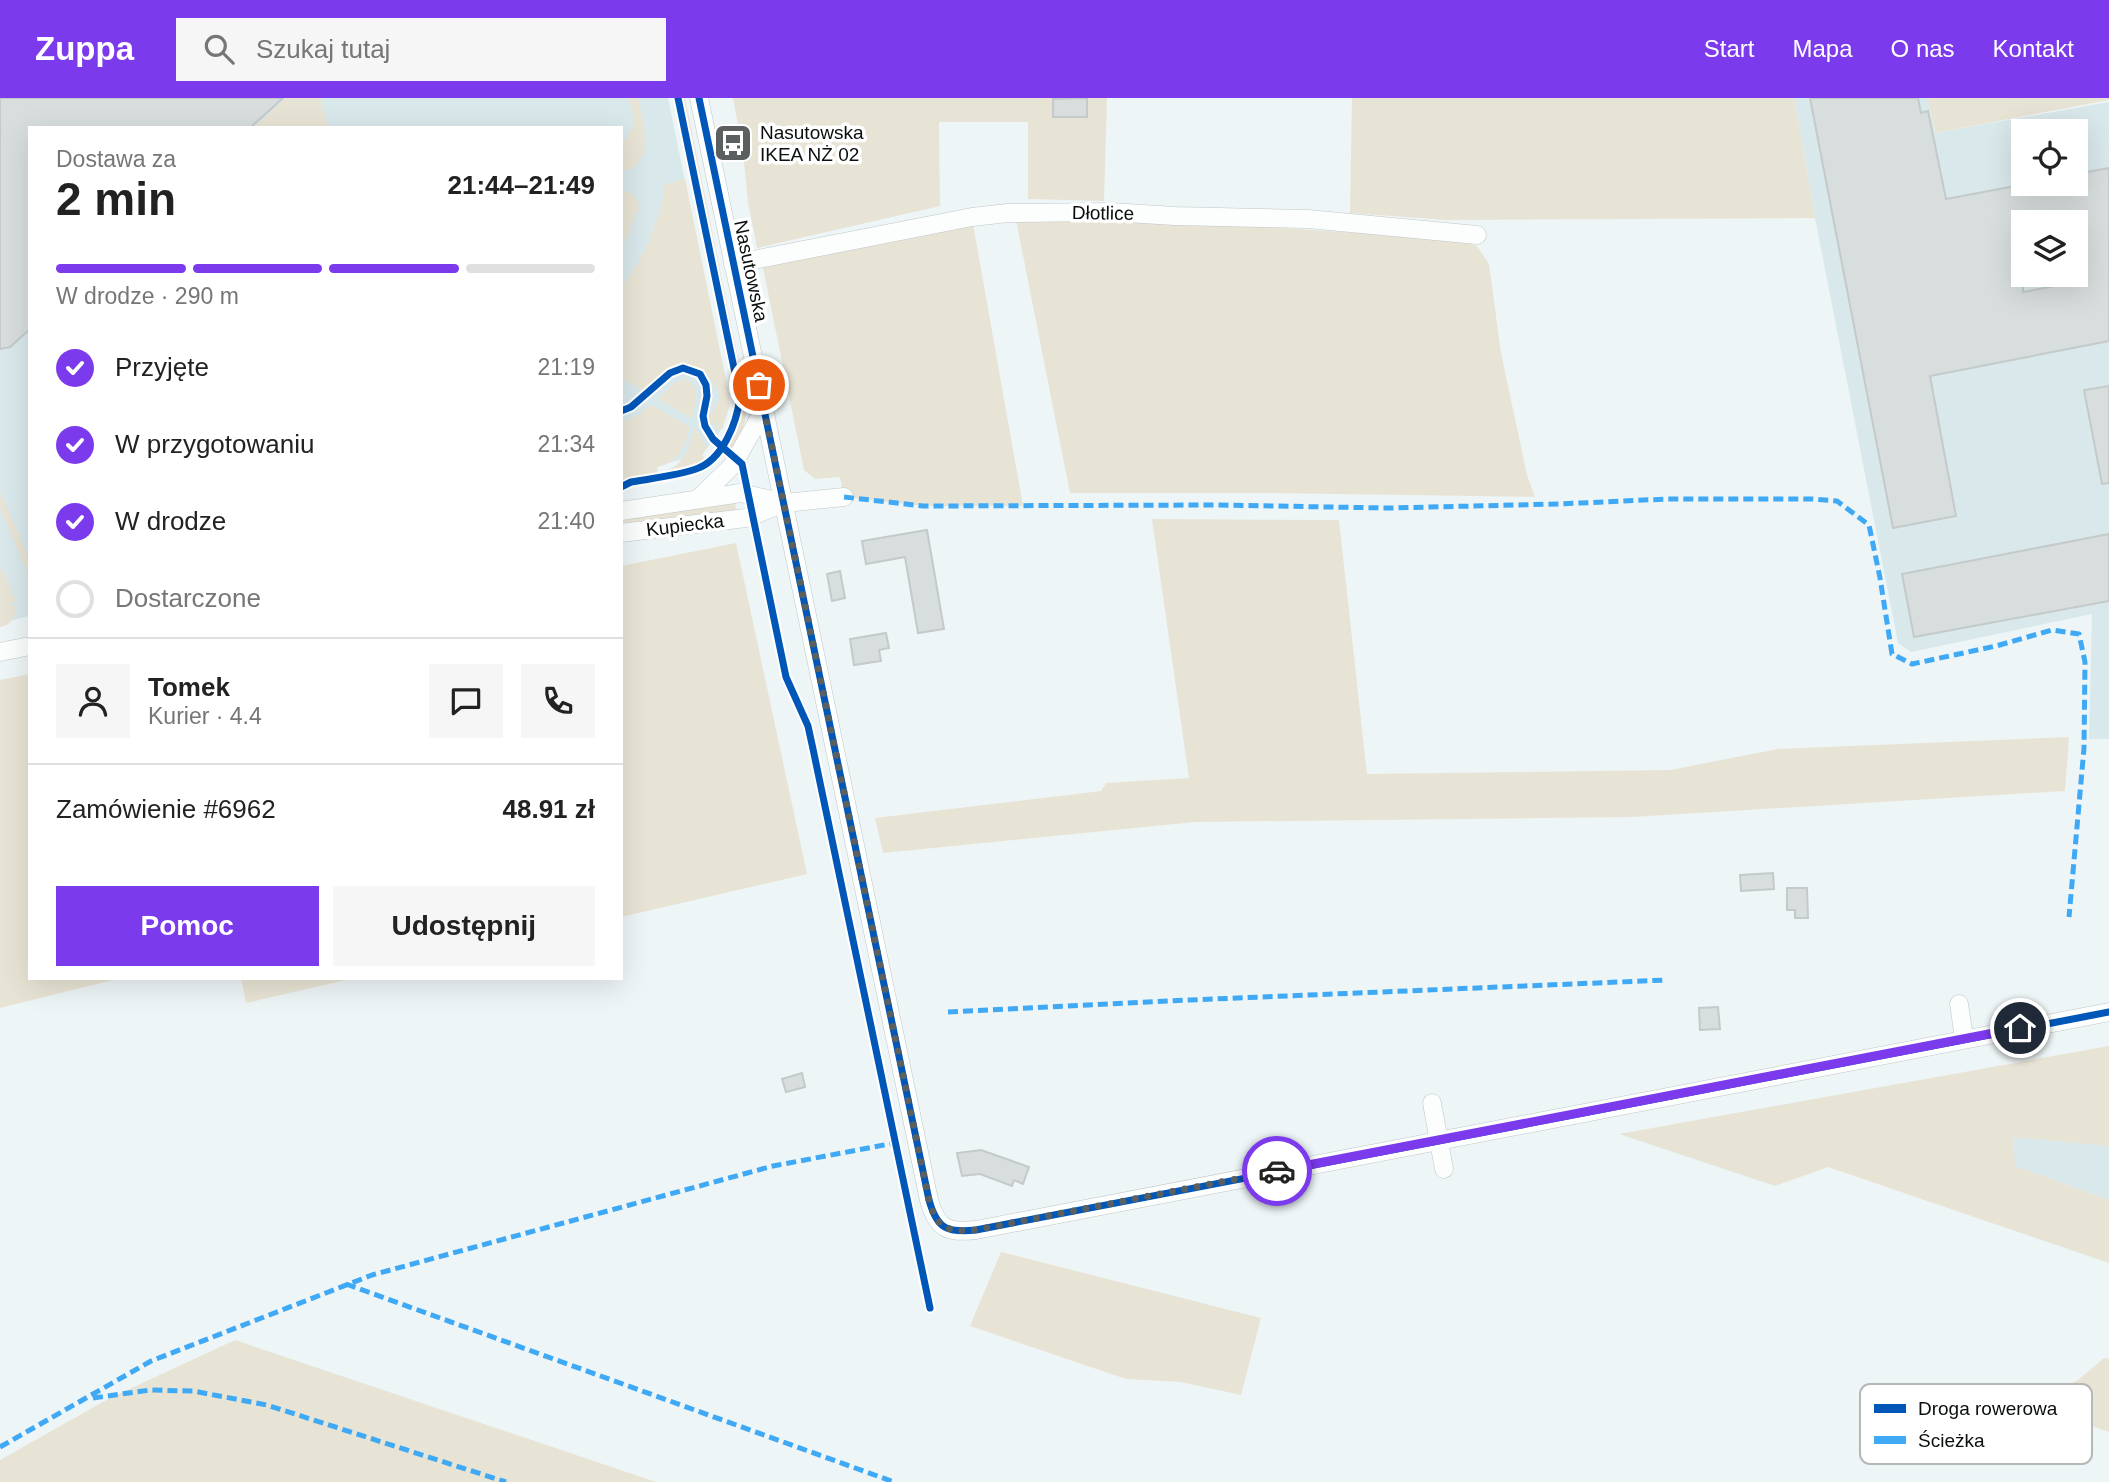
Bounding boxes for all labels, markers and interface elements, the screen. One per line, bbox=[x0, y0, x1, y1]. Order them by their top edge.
search box bbox=[176, 18, 666, 81]
text: Zuppa bbox=[35, 30, 134, 67]
icon: search bbox=[200, 30, 238, 68]
text: Szukaj tutaj bbox=[256, 34, 390, 64]
text: Start bbox=[1704, 35, 1755, 62]
text: Mapa bbox=[1793, 35, 1853, 62]
text: O nas bbox=[1891, 35, 1955, 62]
text: Kontakt bbox=[1993, 35, 2074, 62]
map controls bbox=[2011, 119, 2088, 287]
button: locate bbox=[2011, 119, 2088, 196]
bus stop icon: Nasutowska IKEA NŻ 02 bbox=[712, 122, 754, 164]
place label: Nasutowska IKEA NŻ 02 bbox=[760, 122, 864, 165]
text: Dostawa za bbox=[56, 146, 176, 172]
text: 21:44–21:49 bbox=[448, 170, 595, 200]
text: 2 min bbox=[56, 173, 176, 225]
street label: Dłotlice bbox=[1072, 202, 1134, 224]
button: layers bbox=[2011, 210, 2088, 287]
street label: Nasutowska bbox=[730, 218, 772, 324]
text: W drodze · 290 m bbox=[56, 283, 239, 309]
icon: check bbox=[56, 349, 94, 387]
text: Przyjęte bbox=[115, 352, 209, 382]
text: 21:19 bbox=[537, 354, 595, 380]
pin bbox=[729, 355, 789, 415]
icon: bag bbox=[740, 366, 778, 404]
icon: check bbox=[56, 426, 94, 464]
text: W przygotowaniu bbox=[115, 429, 314, 459]
text: 21:34 bbox=[537, 431, 595, 457]
icon: check bbox=[56, 503, 94, 541]
text: W drodze bbox=[115, 506, 226, 536]
text: 21:40 bbox=[537, 508, 595, 534]
street label: Kupiecka bbox=[645, 510, 725, 540]
text: Dostarczone bbox=[115, 583, 261, 613]
button: person bbox=[56, 664, 130, 738]
button: chat bbox=[429, 664, 503, 738]
button: phone bbox=[521, 664, 595, 738]
text: Tomek bbox=[148, 672, 230, 702]
text: Kurier · 4.4 bbox=[148, 703, 262, 729]
text: Zamówienie #6962 bbox=[56, 794, 276, 824]
text: 48.91 zł bbox=[502, 794, 595, 824]
button: Pomoc bbox=[56, 886, 319, 966]
button: Udostępnij bbox=[333, 886, 595, 966]
pin bbox=[1990, 998, 2050, 1058]
icon: home bbox=[2001, 1009, 2039, 1047]
courier bbox=[1242, 1136, 1312, 1206]
icon: car bbox=[1258, 1152, 1296, 1190]
legend bbox=[1860, 1384, 2092, 1464]
text: Droga rowerowa bbox=[1918, 1398, 2058, 1419]
text: Ścieżka bbox=[1918, 1430, 1985, 1451]

